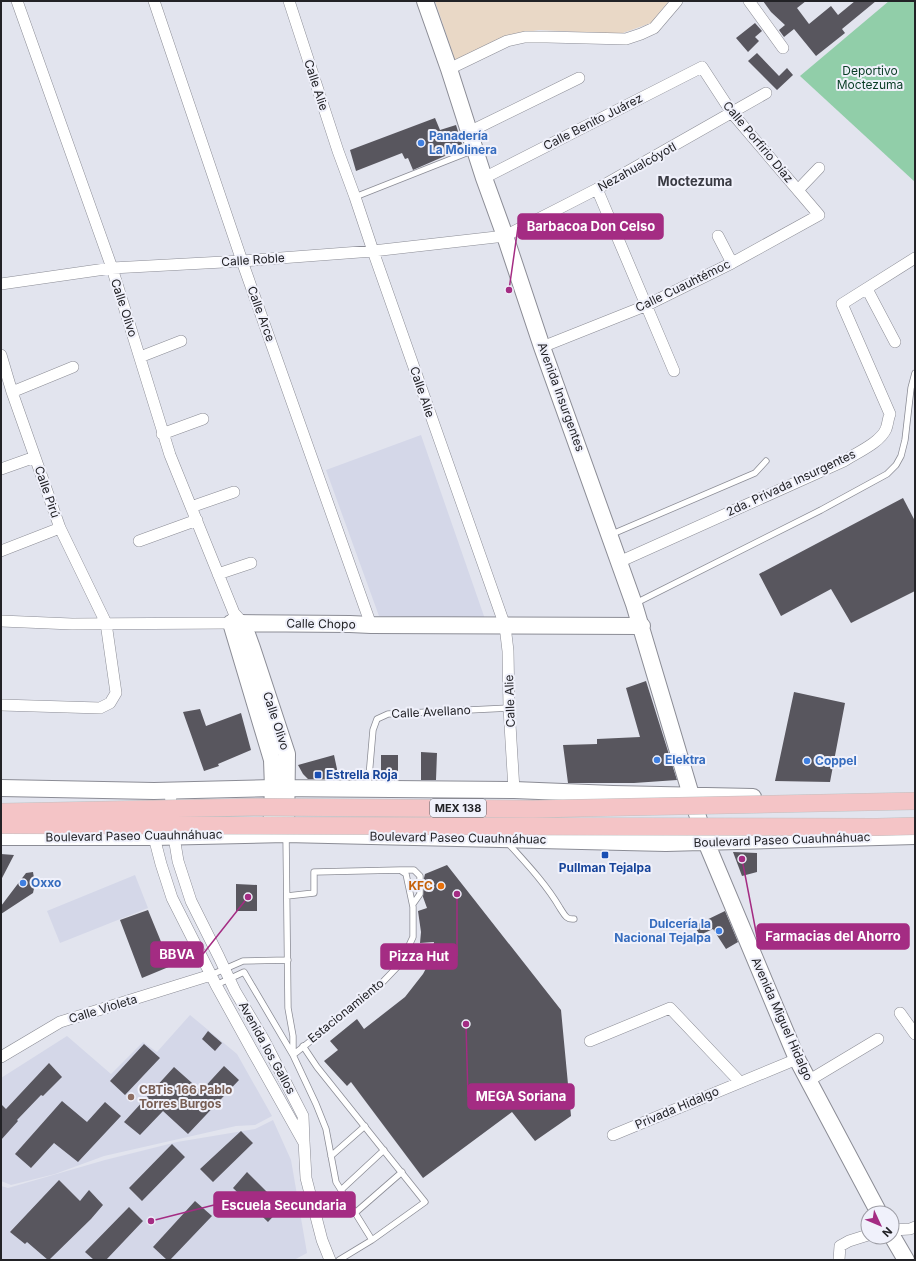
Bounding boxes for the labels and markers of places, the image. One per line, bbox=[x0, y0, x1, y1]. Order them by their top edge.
place label: Panadería La Molinera bbox=[429, 128, 497, 157]
marker: Panadería La Molinera bbox=[416, 138, 426, 148]
callout: Barbacoa Don Celso bbox=[518, 214, 663, 239]
place label: Elektra bbox=[665, 752, 706, 767]
place label: Coppel bbox=[815, 753, 857, 768]
marker: Elektra bbox=[652, 755, 662, 765]
marker: Coppel bbox=[802, 756, 812, 766]
place label: Estrella Roja bbox=[326, 767, 398, 782]
marker: Estrella Roja bbox=[313, 770, 323, 780]
marker: Pullman Tejalpa bbox=[600, 850, 610, 860]
place label: Pullman Tejalpa bbox=[559, 860, 651, 875]
place label: Oxxo bbox=[31, 875, 61, 890]
marker: Oxxo bbox=[18, 878, 28, 888]
place label: KFC bbox=[408, 878, 433, 893]
marker: KFC bbox=[436, 881, 446, 891]
place label: Dulcería la Nacional Tejalpa bbox=[614, 916, 711, 945]
callout: Farmacias del Ahorro bbox=[757, 924, 909, 949]
marker: Dulcería la Nacional Tejalpa bbox=[714, 926, 724, 936]
callout: BBVA bbox=[151, 942, 203, 967]
callout: Pizza Hut bbox=[381, 944, 457, 969]
place label: CBTis 166 Pablo Torres Burgos bbox=[139, 1082, 232, 1111]
callout: MEGA Soriana bbox=[468, 1084, 574, 1109]
marker: CBTis 166 Pablo Torres Burgos bbox=[126, 1092, 136, 1102]
callout: Escuela Secundaria bbox=[214, 1192, 355, 1217]

